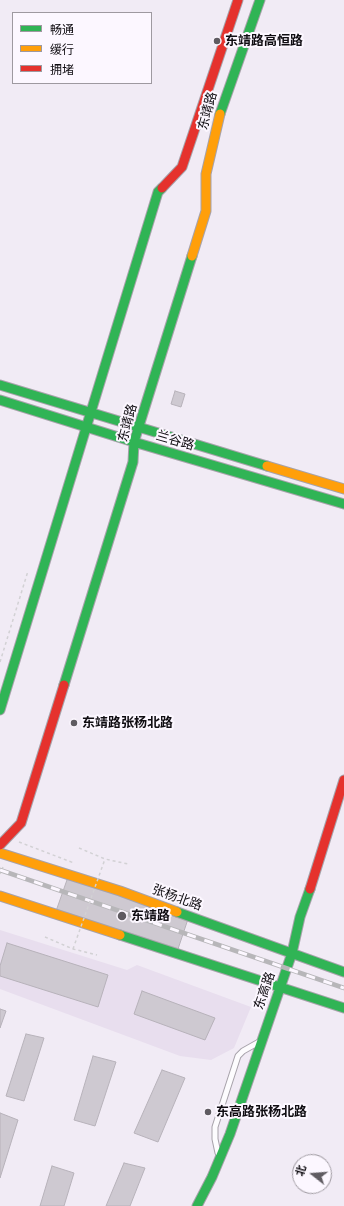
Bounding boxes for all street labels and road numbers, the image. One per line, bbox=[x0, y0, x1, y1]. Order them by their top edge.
street label: 东靖路 bbox=[195, 90, 221, 132]
street label: 东靖路 bbox=[115, 402, 141, 444]
street label: 兰谷路 bbox=[154, 428, 196, 454]
street label: 张杨北路 bbox=[150, 882, 204, 914]
street label: 东高路 bbox=[251, 970, 279, 1012]

